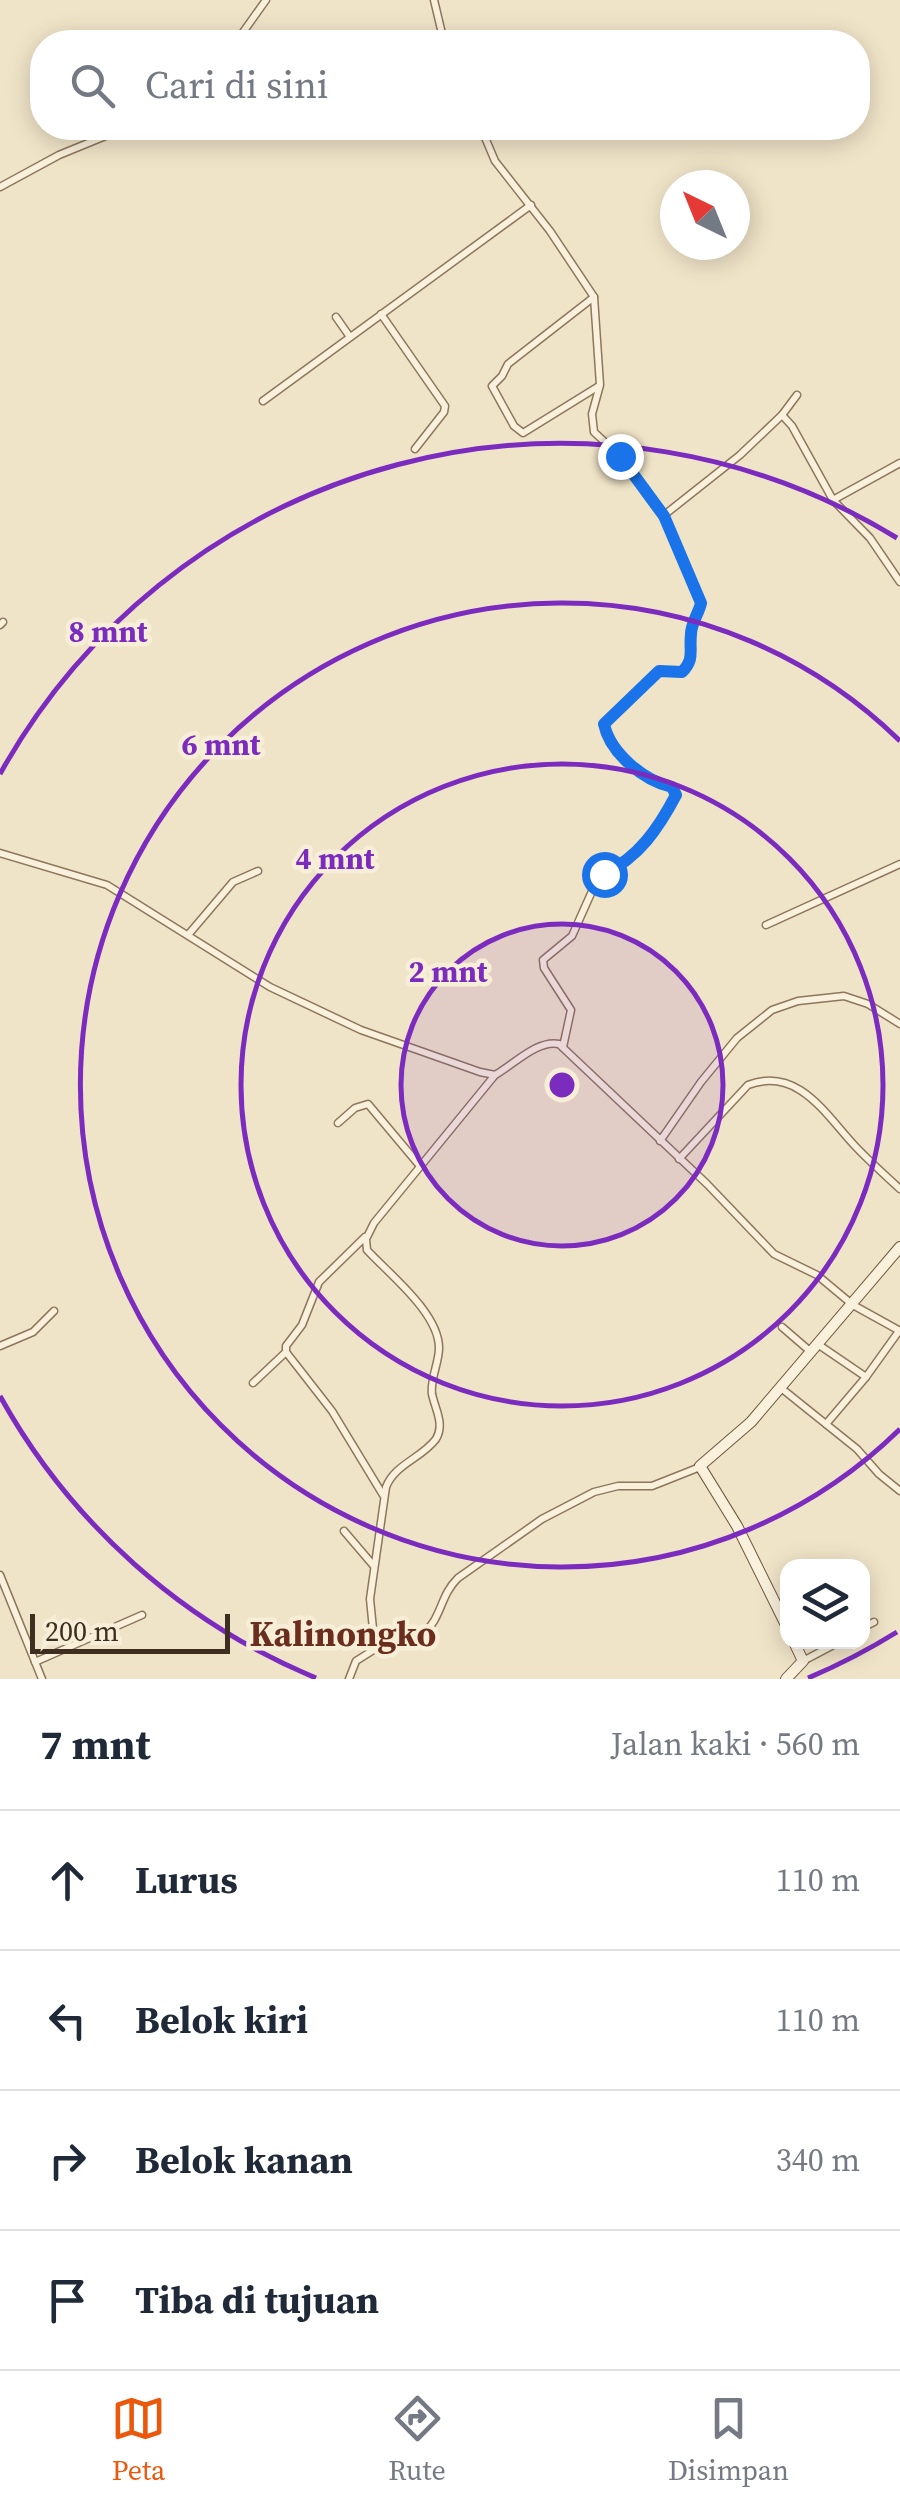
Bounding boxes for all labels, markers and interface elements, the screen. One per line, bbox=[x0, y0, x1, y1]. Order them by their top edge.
search box bbox=[30, 30, 870, 140]
icon: search bbox=[65, 58, 120, 113]
text: Cari di sini bbox=[145, 59, 328, 111]
north arrow bbox=[660, 170, 750, 260]
route end bbox=[598, 434, 644, 480]
text: 8 mnt bbox=[69, 611, 148, 652]
text: 6 mnt bbox=[182, 724, 261, 765]
text: 4 mnt bbox=[296, 838, 375, 879]
route start bbox=[582, 852, 628, 898]
text: 2 mnt bbox=[409, 951, 488, 992]
centre of rings bbox=[544, 1067, 580, 1103]
map controls bbox=[780, 1559, 870, 1649]
button: layers bbox=[780, 1559, 870, 1649]
scale bar bbox=[30, 1609, 230, 1654]
district label: Kalinongko bbox=[250, 1610, 436, 1658]
text: 200 m bbox=[45, 1612, 119, 1650]
text: 7 mnt bbox=[40, 1715, 151, 1773]
text: Jalan kaki · 560 m bbox=[611, 1722, 860, 1766]
icon: ahead bbox=[40, 1853, 95, 1908]
text: Lurus bbox=[135, 1854, 238, 1906]
text: 110 m bbox=[776, 1858, 860, 1902]
icon: left bbox=[40, 1993, 95, 2048]
text: Belok kiri bbox=[135, 1994, 308, 2046]
text: 110 m bbox=[776, 1998, 860, 2042]
icon: right bbox=[40, 2133, 95, 2188]
text: Belok kanan bbox=[135, 2134, 353, 2186]
text: 340 m bbox=[776, 2138, 860, 2182]
icon: arrive bbox=[40, 2273, 95, 2328]
text: Tiba di tujuan bbox=[135, 2274, 379, 2326]
tab: Peta bbox=[111, 2391, 166, 2489]
tab: Rute bbox=[388, 2391, 446, 2489]
tab: Disimpan bbox=[668, 2391, 789, 2489]

